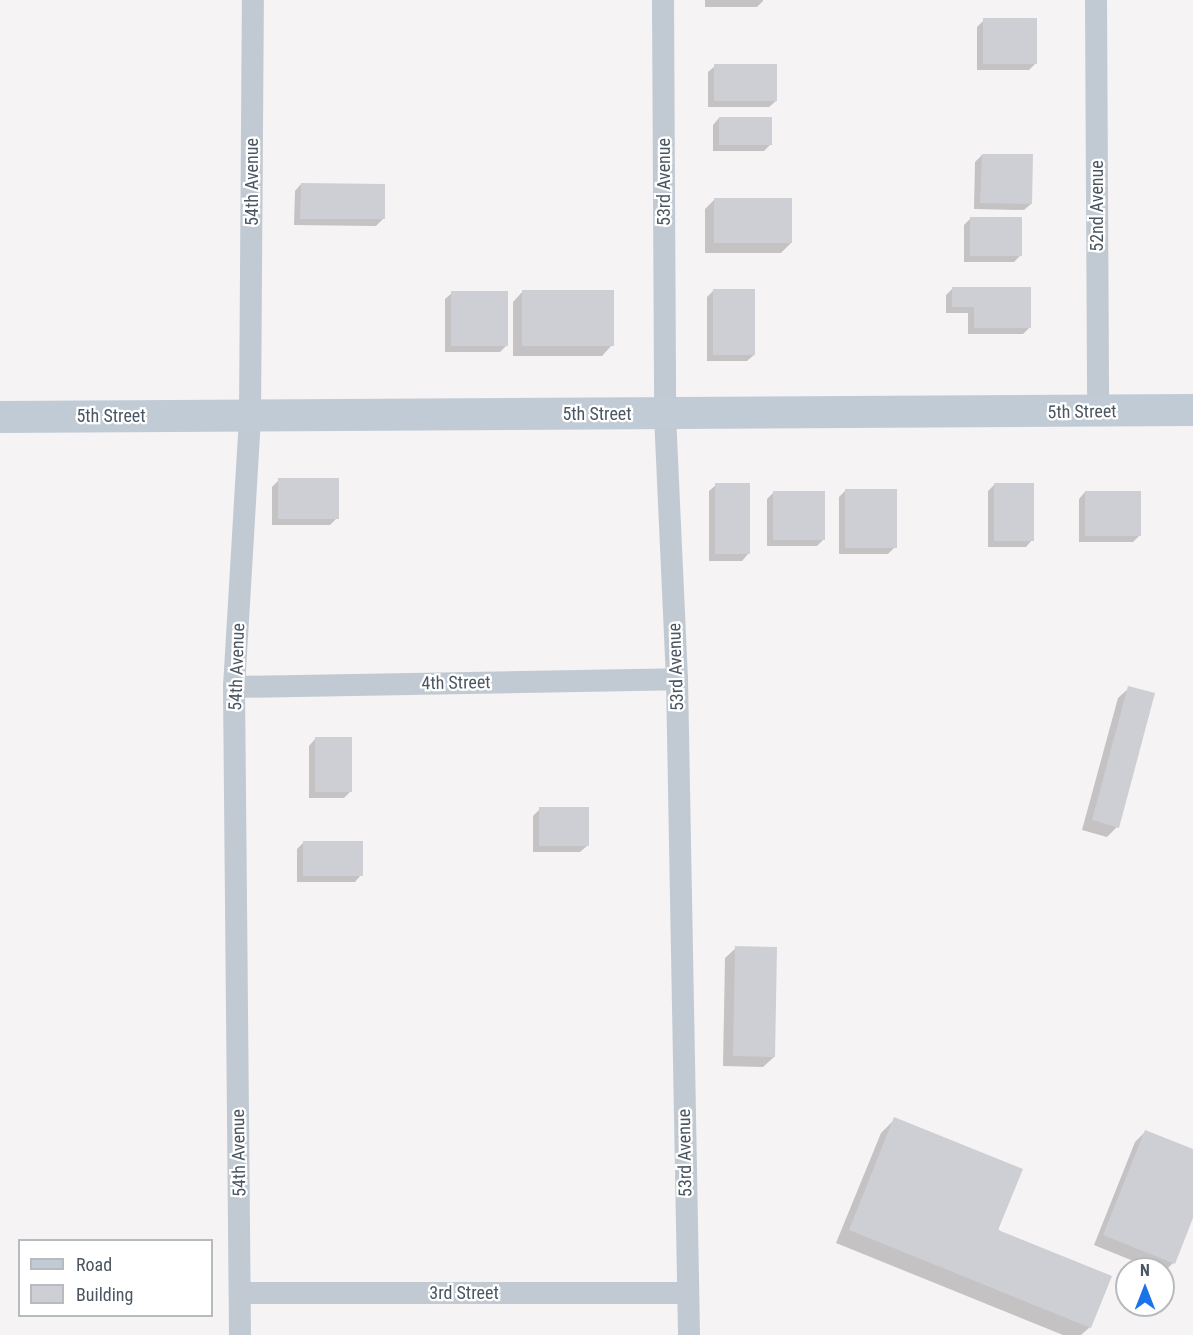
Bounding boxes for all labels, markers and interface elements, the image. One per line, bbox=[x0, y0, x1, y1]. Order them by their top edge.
street label: 54th Avenue bbox=[241, 138, 263, 226]
street label: 53rd Avenue bbox=[653, 138, 675, 226]
street label: 52nd Avenue bbox=[1086, 160, 1108, 252]
street label: 5th Street bbox=[1047, 401, 1117, 423]
street label: 5th Street bbox=[562, 403, 632, 425]
street label: 5th Street bbox=[76, 405, 146, 427]
street label: 54th Avenue bbox=[225, 623, 249, 711]
street label: 53rd Avenue bbox=[664, 623, 688, 711]
street label: 4th Street bbox=[421, 672, 491, 694]
street label: 54th Avenue bbox=[227, 1109, 251, 1197]
street label: 53rd Avenue bbox=[673, 1109, 697, 1197]
legend bbox=[18, 1239, 213, 1317]
text: Road bbox=[76, 1254, 112, 1275]
north arrow bbox=[1115, 1257, 1175, 1317]
text: N bbox=[1140, 1261, 1150, 1280]
street label: 3rd Street bbox=[429, 1282, 499, 1304]
text: Building bbox=[76, 1284, 133, 1305]

